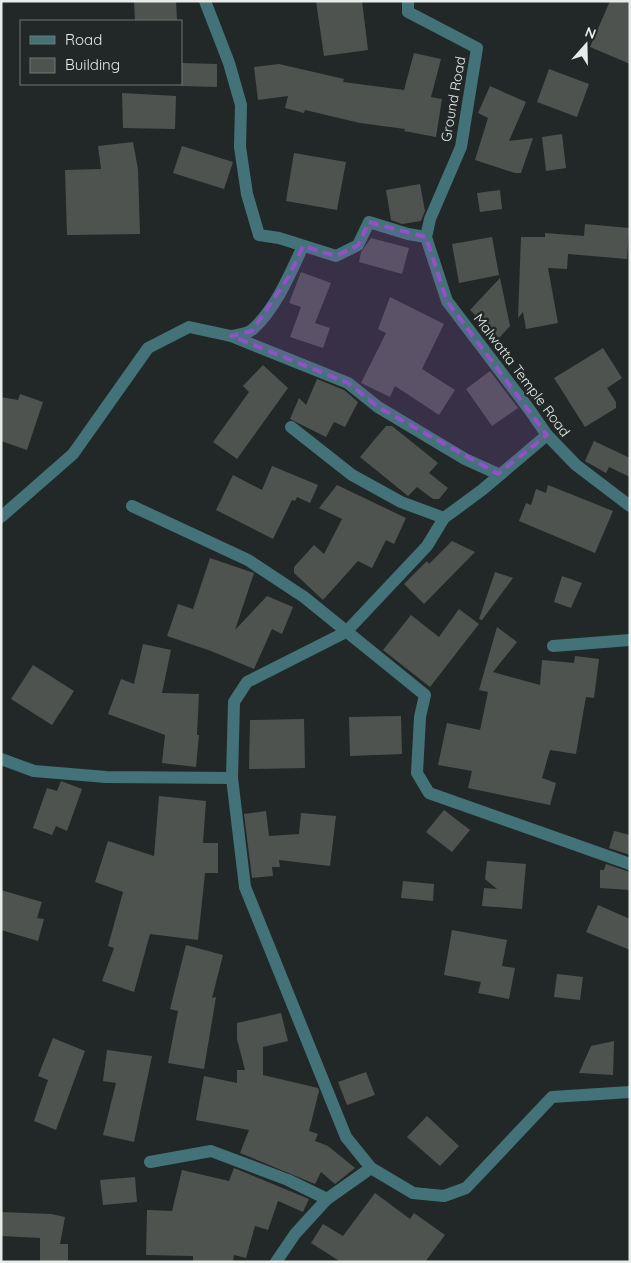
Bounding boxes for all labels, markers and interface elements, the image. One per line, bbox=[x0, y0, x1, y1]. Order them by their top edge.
legend bbox=[20, 20, 182, 85]
north arrow bbox=[561, 20, 611, 70]
text: N bbox=[583, 23, 598, 43]
text: Road bbox=[65, 30, 102, 49]
text: Building bbox=[65, 55, 120, 74]
street label: Ground Road bbox=[437, 55, 469, 143]
street label: Malwatta Temple Road bbox=[470, 310, 574, 440]

